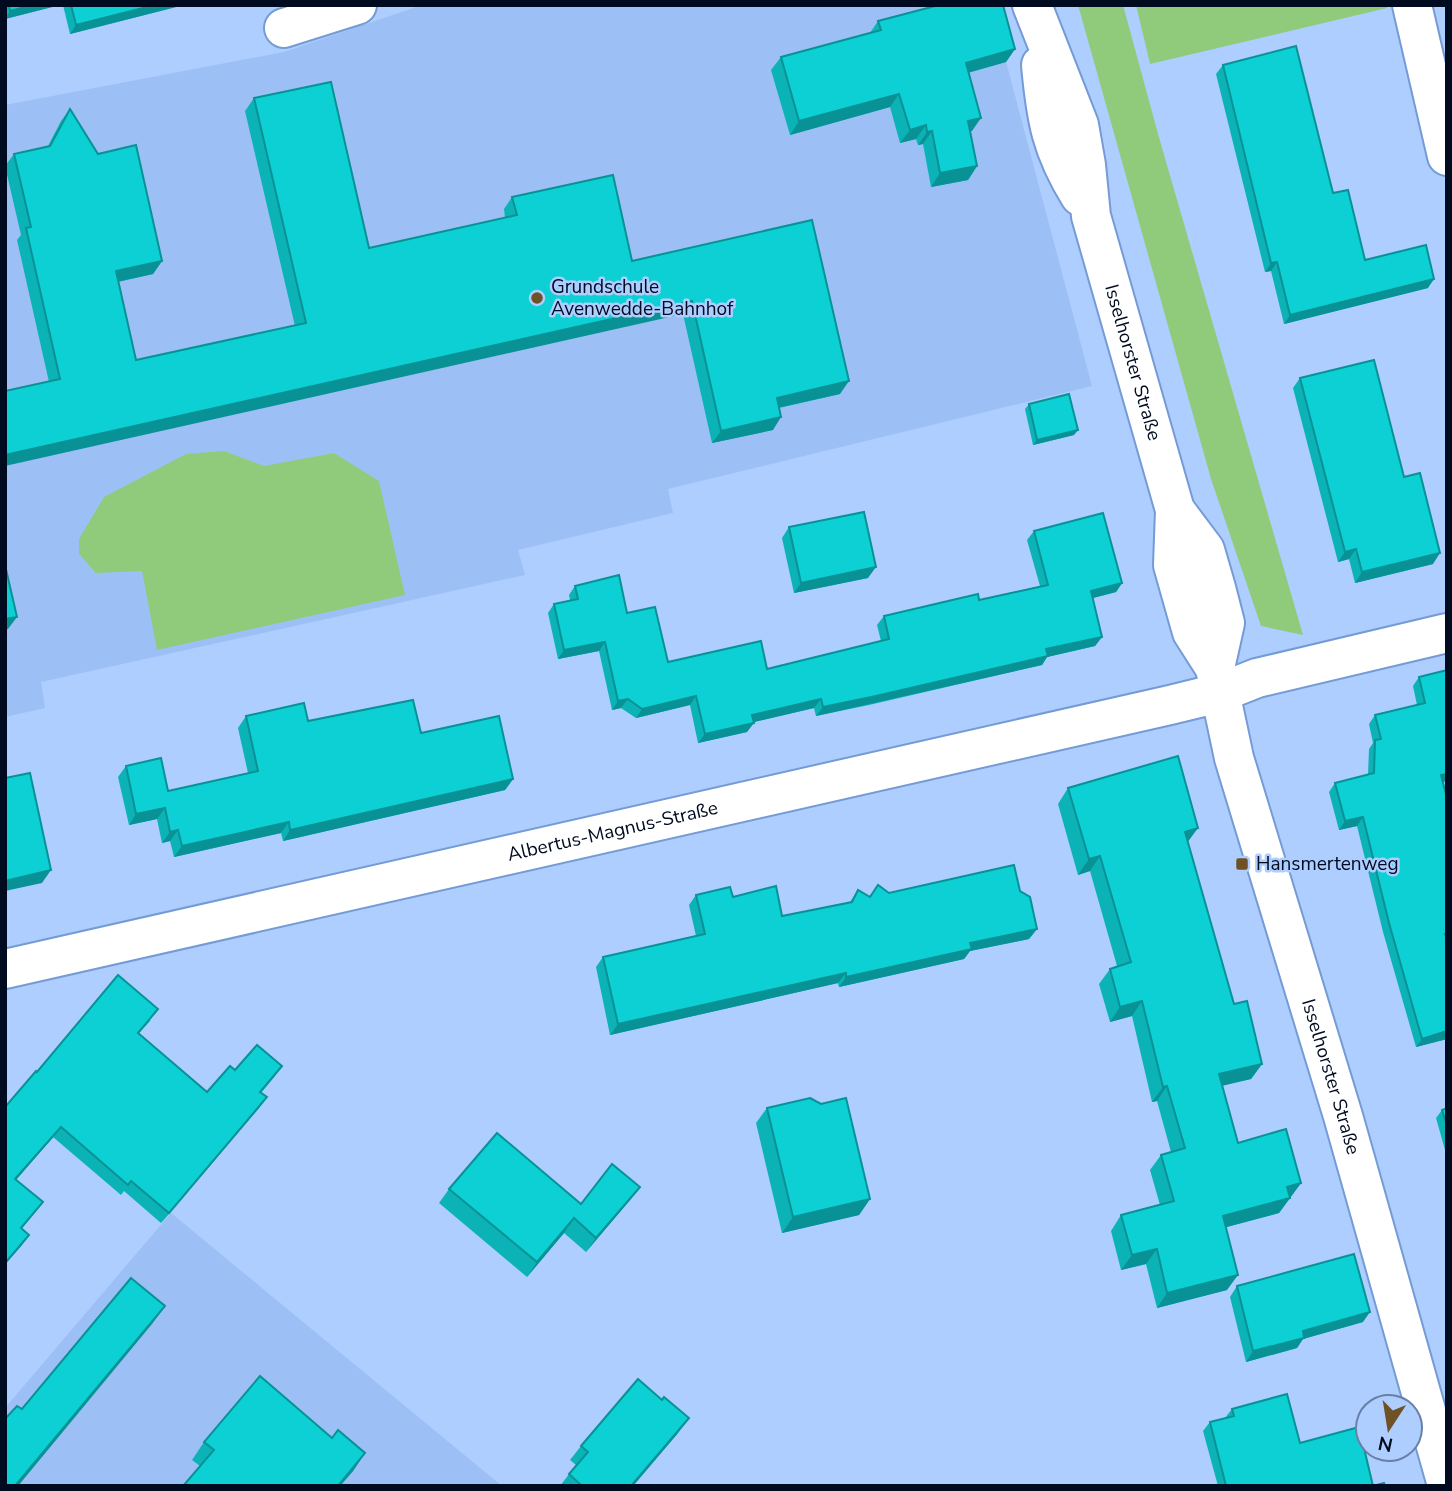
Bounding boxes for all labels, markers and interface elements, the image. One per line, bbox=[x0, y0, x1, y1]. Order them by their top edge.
place label: Grundschule Avenwedde-Bahnhof bbox=[551, 274, 734, 322]
street label: Isselhorster Straße bbox=[1098, 281, 1167, 444]
marker: Grundschule Avenwedde-Bahnhof bbox=[529, 290, 545, 306]
street label: Albertus-Magnus-Straße bbox=[505, 795, 720, 868]
place label: Hansmertenweg bbox=[1256, 851, 1399, 877]
marker: Hansmertenweg bbox=[1234, 856, 1250, 872]
street label: Isselhorster Straße bbox=[1295, 996, 1366, 1158]
north arrow bbox=[1354, 1393, 1424, 1463]
text: N bbox=[1376, 1429, 1395, 1458]

